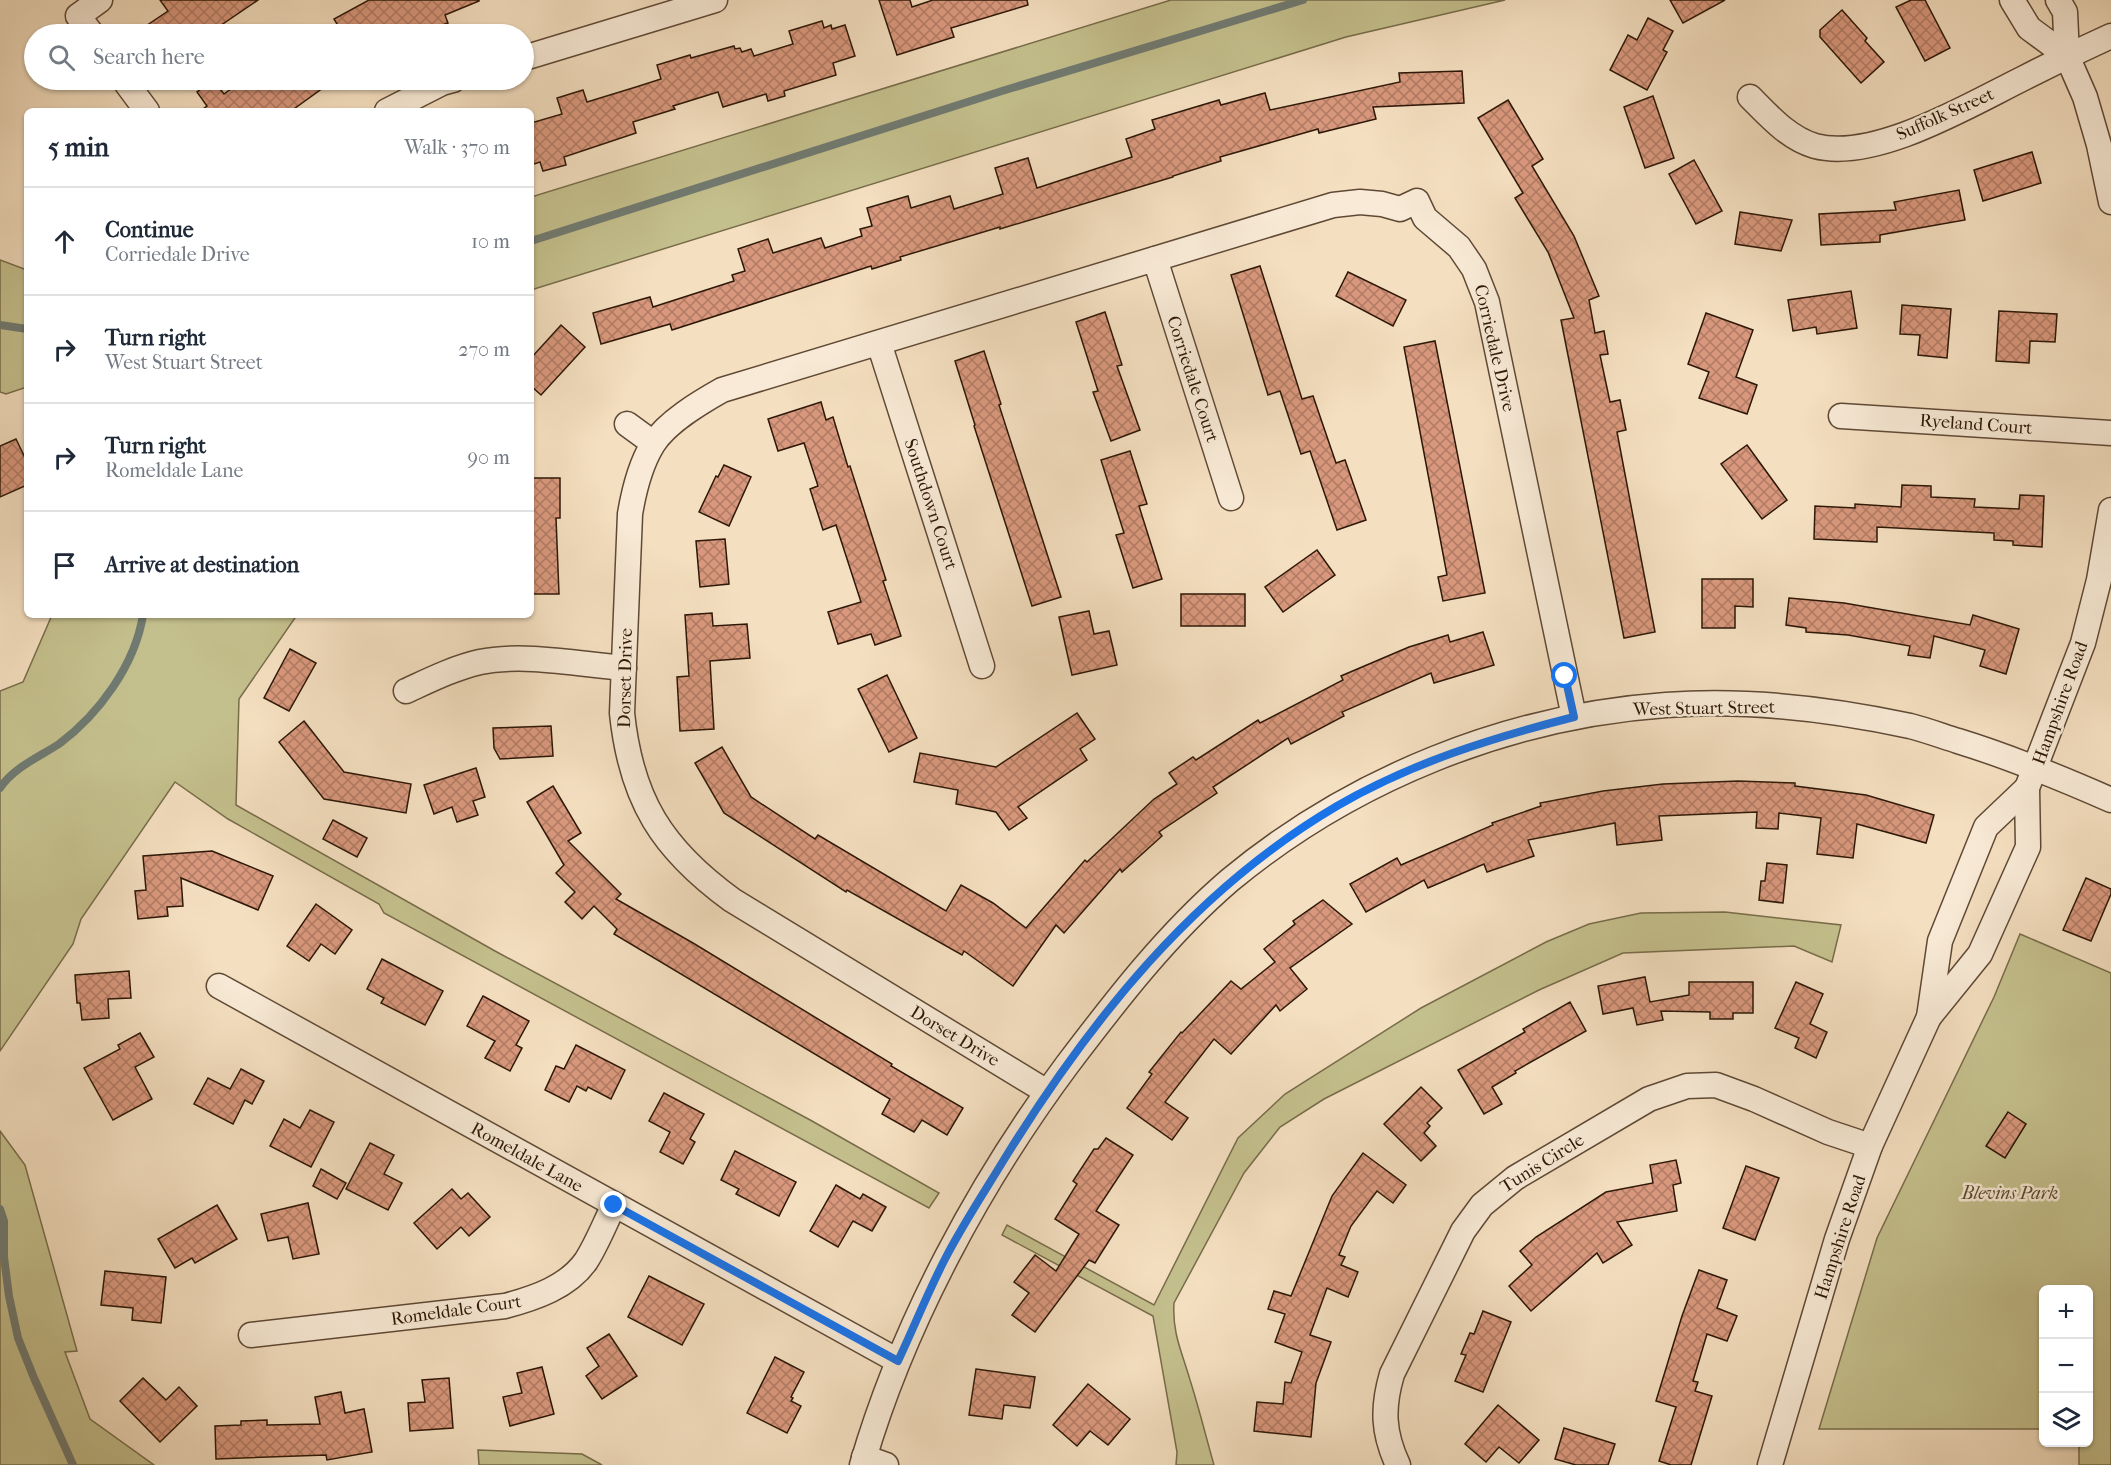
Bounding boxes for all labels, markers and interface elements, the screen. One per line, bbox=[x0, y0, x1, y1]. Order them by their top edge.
search box bbox=[24, 24, 534, 90]
icon: search bbox=[45, 41, 78, 74]
text: Search here bbox=[93, 44, 205, 70]
street label: Suffolk Street bbox=[1893, 83, 1998, 145]
text: 5 min bbox=[48, 132, 109, 163]
text: Walk · 370 m bbox=[404, 136, 510, 159]
text: Continue bbox=[105, 217, 194, 243]
icon: ahead bbox=[48, 225, 81, 258]
text: 10 m bbox=[471, 230, 510, 253]
text: Corriedale Drive bbox=[105, 243, 250, 266]
street label: Corriedale Drive bbox=[1470, 282, 1519, 414]
street label: Corriedale Court bbox=[1162, 313, 1223, 446]
text: Turn right bbox=[105, 325, 206, 351]
icon: right bbox=[48, 333, 81, 366]
text: 270 m bbox=[458, 338, 510, 361]
text: West Stuart Street bbox=[105, 351, 263, 374]
street label: Ryeland Court bbox=[1919, 410, 2034, 439]
text: Turn right bbox=[105, 433, 206, 459]
street label: Southdown Court bbox=[899, 436, 962, 573]
icon: right bbox=[48, 441, 81, 474]
text: 90 m bbox=[468, 446, 510, 469]
text: Romeldale Lane bbox=[105, 459, 244, 482]
icon: arrive bbox=[48, 549, 81, 582]
text: Arrive at destination bbox=[105, 552, 299, 578]
street label: Dorset Drive bbox=[614, 628, 637, 728]
street label: Hampshire Road bbox=[2028, 638, 2093, 768]
route start bbox=[1551, 662, 1577, 688]
street label: West Stuart Street bbox=[1632, 697, 1776, 720]
street label: Dorset Drive bbox=[906, 1002, 1003, 1071]
street label: Romeldale Lane bbox=[467, 1118, 586, 1197]
street label: Tunis Circle bbox=[1497, 1129, 1588, 1197]
street label: Hampshire Road bbox=[1810, 1172, 1871, 1302]
park label: Blevins Park bbox=[1961, 1183, 2058, 1204]
route end bbox=[600, 1191, 626, 1217]
map controls bbox=[2039, 1285, 2093, 1447]
button: + bbox=[2039, 1285, 2093, 1339]
street label: Romeldale Court bbox=[389, 1291, 523, 1330]
button: − bbox=[2039, 1339, 2093, 1393]
button: layers bbox=[2039, 1393, 2093, 1447]

